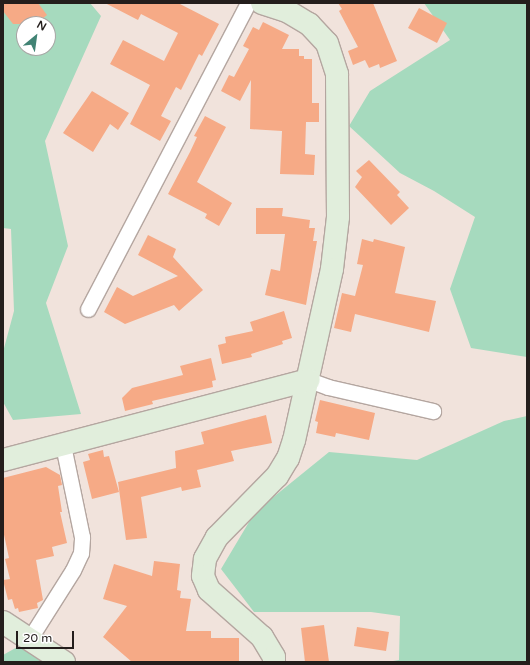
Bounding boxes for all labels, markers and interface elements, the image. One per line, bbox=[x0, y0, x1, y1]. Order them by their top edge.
north arrow bbox=[16, 16, 56, 56]
text: N bbox=[35, 18, 49, 34]
scale bar bbox=[18, 623, 76, 649]
text: 20 m bbox=[23, 631, 52, 645]

